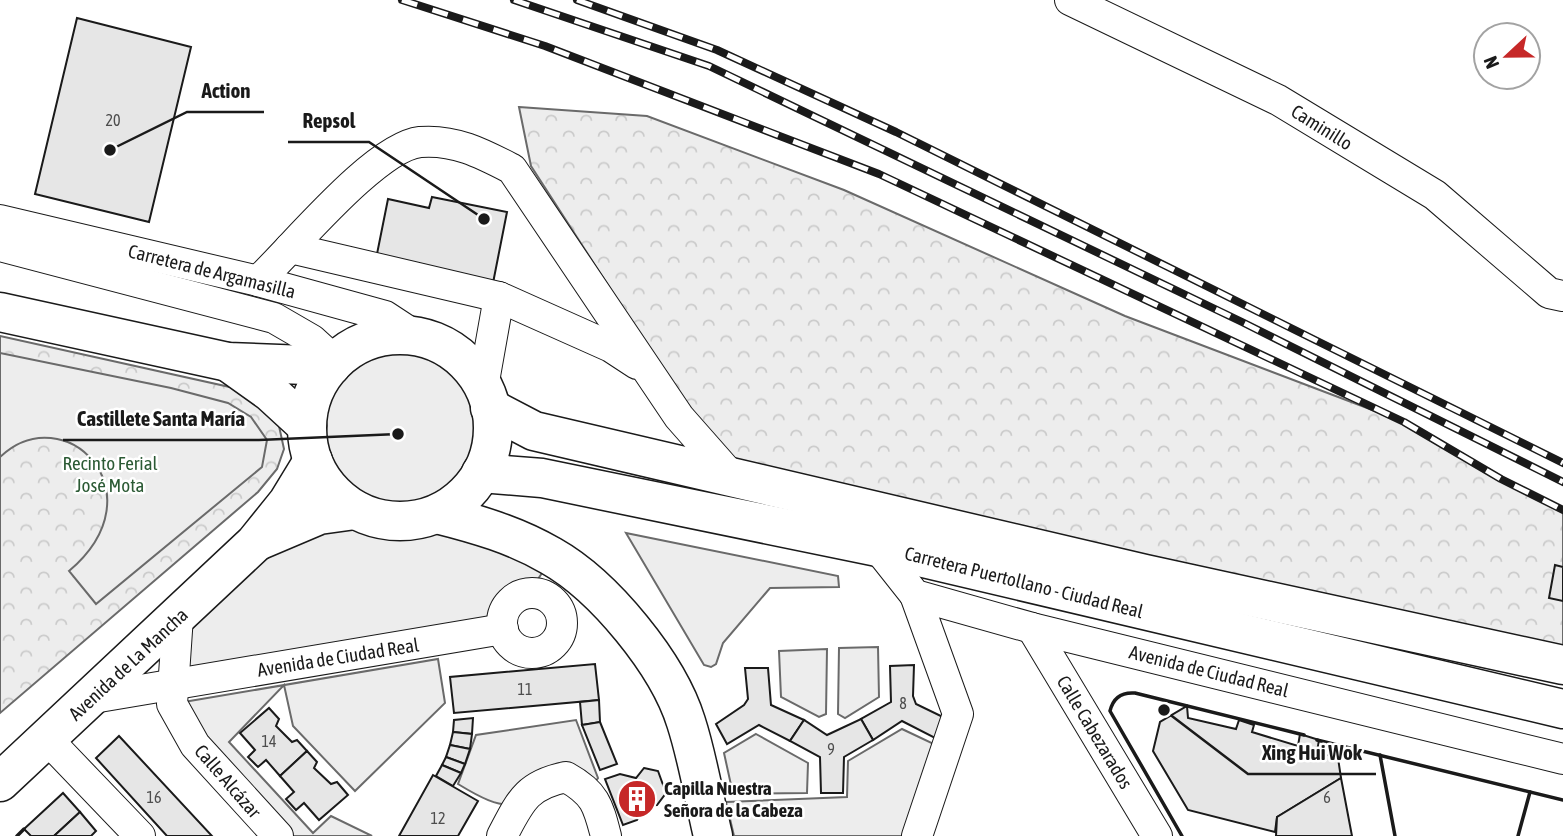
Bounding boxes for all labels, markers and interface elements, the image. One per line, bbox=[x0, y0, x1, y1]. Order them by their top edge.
north arrow bbox=[1472, 21, 1542, 91]
text: N bbox=[1479, 53, 1504, 72]
callout: Action bbox=[187, 70, 264, 112]
text: Action bbox=[201, 78, 251, 102]
callout: Repsol bbox=[288, 100, 369, 142]
street label: Caminillo bbox=[1287, 100, 1357, 154]
text: Repsol bbox=[303, 108, 356, 132]
house number: 20 bbox=[105, 111, 121, 129]
street label: Carretera de Argamasilla bbox=[126, 240, 298, 302]
callout: Castillete Santa María bbox=[63, 398, 259, 440]
text: Castillete Santa María bbox=[77, 406, 245, 430]
park label: Recinto Ferial José Mota bbox=[62, 452, 158, 496]
street label: Carretera Puertollano - Ciudad Real bbox=[902, 542, 1146, 622]
street label: Avenida de La Mancha bbox=[64, 603, 192, 725]
street label: Avenida de Ciudad Real bbox=[256, 633, 420, 681]
street label: Avenida de Ciudad Real bbox=[1127, 641, 1291, 701]
street label: Calle Cabezarados bbox=[1053, 672, 1138, 793]
house number: 11 bbox=[517, 680, 533, 698]
house number: 8 bbox=[899, 694, 907, 712]
house number: 14 bbox=[261, 732, 277, 750]
callout: Xing Hui Wok bbox=[1248, 732, 1376, 774]
street label: Calle Alcázar bbox=[190, 740, 266, 822]
house number: 9 bbox=[827, 740, 835, 758]
text: Xing Hui Wok bbox=[1261, 740, 1363, 764]
place label: Capilla Nuestra Señora de la Cabeza bbox=[664, 777, 803, 821]
building icon: Capilla Nuestra Señora de la Cabeza bbox=[616, 778, 658, 820]
house number: 16 bbox=[146, 788, 162, 806]
house number: 6 bbox=[1323, 788, 1331, 806]
house number: 12 bbox=[430, 809, 446, 827]

